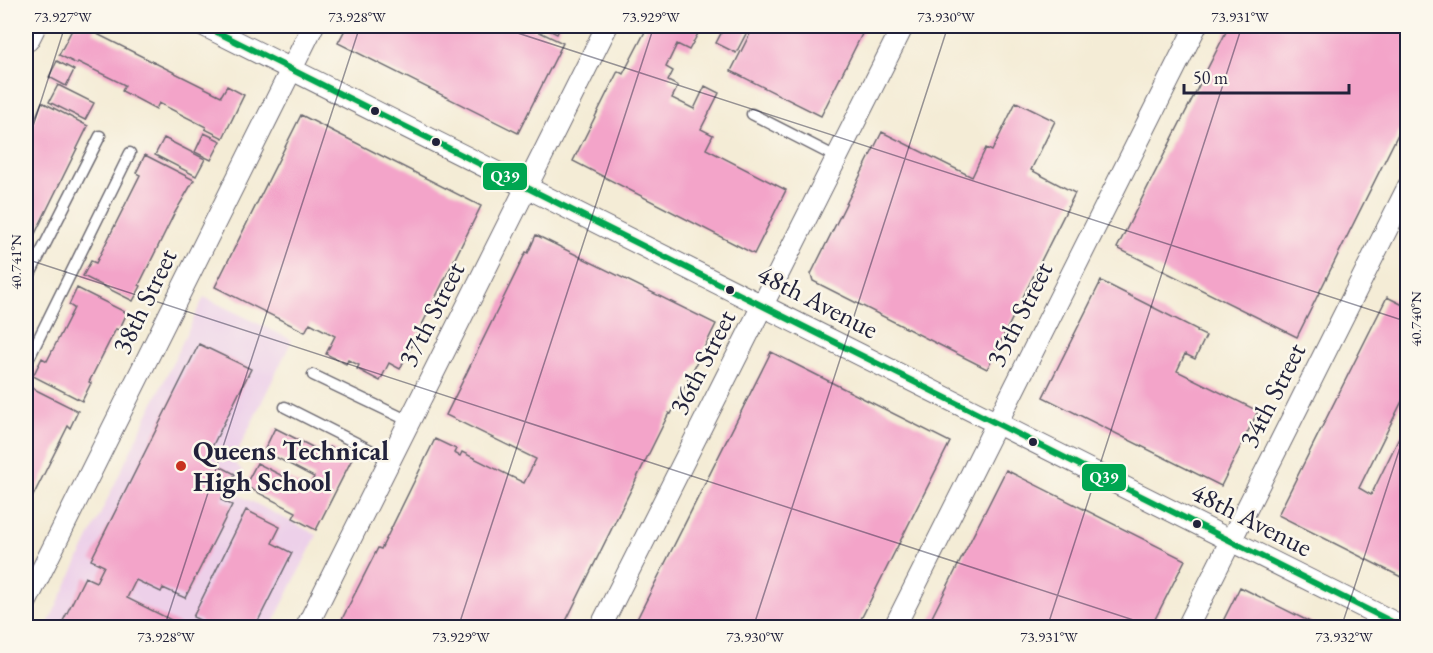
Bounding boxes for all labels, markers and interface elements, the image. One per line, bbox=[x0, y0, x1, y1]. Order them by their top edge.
text: 73.927°W bbox=[34, 7, 92, 26]
text: 73.928°W bbox=[328, 7, 386, 26]
text: 73.929°W bbox=[622, 7, 680, 26]
text: 73.930°W bbox=[917, 7, 975, 26]
text: 73.931°W bbox=[1211, 7, 1269, 26]
scale bar bbox=[1184, 57, 1349, 95]
text: 50 m bbox=[1193, 66, 1228, 89]
unlabelled marker bbox=[369, 105, 381, 117]
unlabelled marker bbox=[430, 136, 442, 148]
line badge: Q39 bbox=[482, 162, 528, 191]
text: Q39 bbox=[490, 166, 520, 187]
text: 40.741°N bbox=[6, 234, 25, 290]
street label: 38th Street bbox=[103, 242, 185, 359]
street label: 37th Street bbox=[390, 255, 472, 372]
street label: 35th Street bbox=[978, 255, 1060, 372]
street label: 48th Avenue bbox=[752, 256, 884, 346]
unlabelled marker bbox=[724, 284, 736, 296]
text: 40.740°N bbox=[1406, 291, 1425, 347]
street label: 36th Street bbox=[661, 303, 743, 420]
street label: 34th Street bbox=[1231, 336, 1313, 453]
place label: Queens Technical High School bbox=[193, 433, 389, 499]
unlabelled marker bbox=[1027, 436, 1039, 448]
marker: Queens Technical High School bbox=[174, 459, 188, 473]
line badge: Q39 bbox=[1081, 463, 1127, 492]
text: Q39 bbox=[1089, 467, 1119, 488]
street label: 48th Avenue bbox=[1186, 474, 1318, 564]
unlabelled marker bbox=[1191, 518, 1203, 530]
text: 73.928°W bbox=[137, 627, 195, 646]
text: 73.929°W bbox=[432, 627, 490, 646]
text: 73.930°W bbox=[726, 627, 784, 646]
text: 73.931°W bbox=[1020, 627, 1078, 646]
text: 73.932°W bbox=[1315, 627, 1373, 646]

